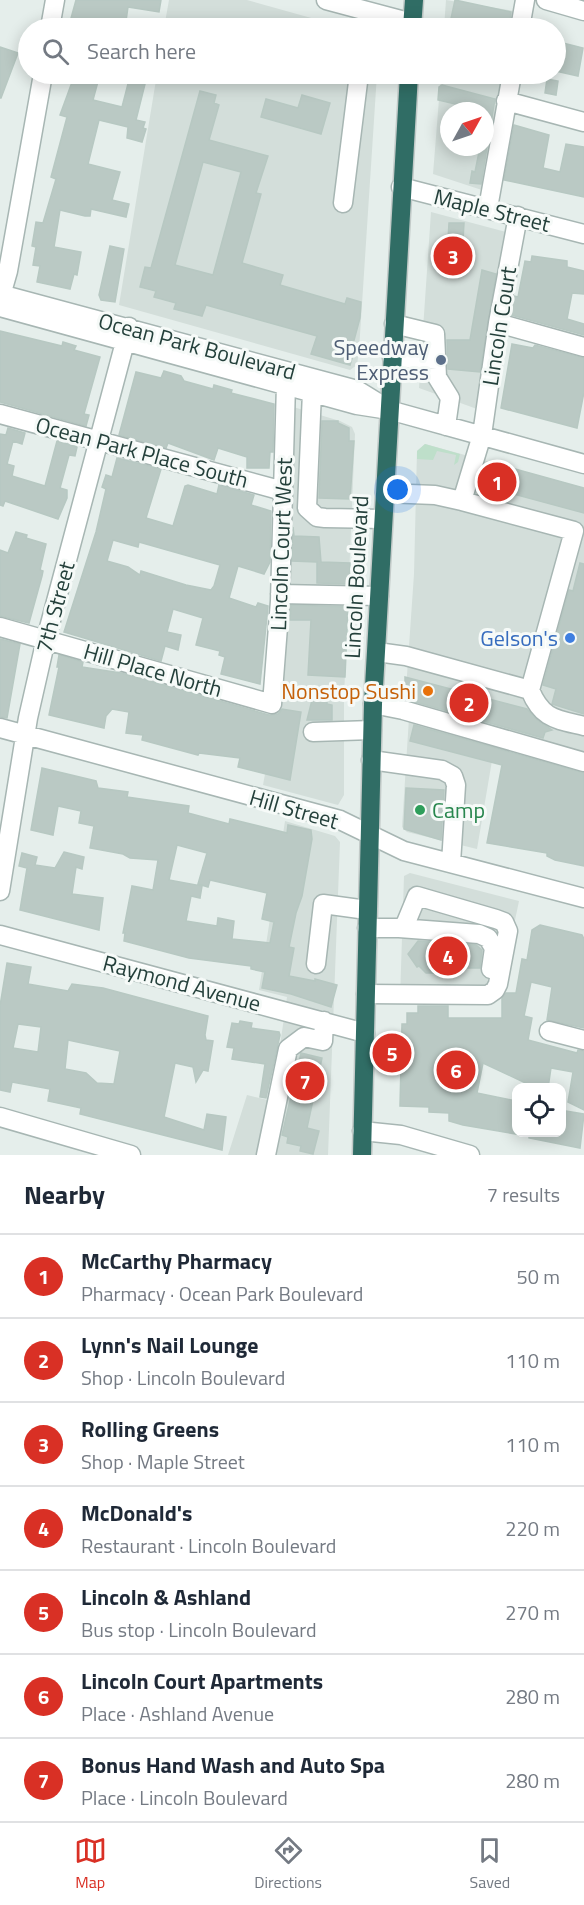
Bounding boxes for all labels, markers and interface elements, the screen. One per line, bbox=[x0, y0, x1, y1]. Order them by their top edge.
search box bbox=[18, 18, 566, 84]
text: Search here bbox=[87, 34, 196, 68]
icon: search bbox=[39, 35, 72, 68]
north arrow bbox=[440, 102, 494, 156]
street label: Maple Street bbox=[430, 179, 554, 241]
pin: 3 bbox=[434, 234, 472, 278]
street label: Lincoln Court bbox=[473, 264, 525, 388]
street label: Ocean Park Boulevard bbox=[95, 303, 299, 389]
place label: Speedway Express bbox=[333, 330, 429, 389]
marker: Speedway Express bbox=[434, 353, 448, 367]
street label: Ocean Park Place South bbox=[32, 407, 252, 497]
street label: Lincoln Court West bbox=[261, 457, 301, 631]
pin: 1 bbox=[478, 460, 516, 504]
your location bbox=[383, 475, 412, 504]
street label: Lincoln Boulevard bbox=[335, 495, 377, 659]
street label: 7th Street bbox=[26, 557, 84, 657]
place label: Gelson's bbox=[480, 621, 558, 655]
marker: Gelson's bbox=[563, 631, 577, 645]
street label: Hill Place North bbox=[80, 634, 226, 706]
place label: Nonstop Sushi bbox=[281, 674, 416, 708]
pin: 2 bbox=[450, 680, 488, 726]
marker: Nonstop Sushi bbox=[421, 684, 435, 698]
street label: Hill Street bbox=[245, 780, 343, 838]
place label: Camp bbox=[432, 793, 485, 827]
marker: Camp bbox=[413, 803, 427, 817]
pin: 4 bbox=[428, 934, 468, 978]
street label: Raymond Avenue bbox=[99, 946, 265, 1020]
pin: 5 bbox=[372, 1030, 412, 1076]
pin: 6 bbox=[436, 1048, 476, 1092]
pin: 7 bbox=[286, 1058, 324, 1104]
map controls bbox=[512, 1083, 566, 1137]
button: locate bbox=[512, 1083, 566, 1137]
text: Nearby bbox=[24, 1175, 105, 1214]
text: 7 results bbox=[487, 1179, 560, 1210]
text: McCarthy Pharmacy bbox=[81, 1244, 272, 1278]
text: 1 bbox=[38, 1261, 49, 1292]
text: 50 m bbox=[516, 1261, 560, 1292]
text: Pharmacy · Ocean Park Boulevard bbox=[81, 1278, 363, 1309]
text: Lynn's Nail Lounge bbox=[81, 1328, 259, 1362]
text: 2 bbox=[38, 1345, 49, 1376]
text: 110 m bbox=[505, 1345, 560, 1376]
text: Shop · Lincoln Boulevard bbox=[81, 1362, 285, 1393]
text: Rolling Greens bbox=[81, 1412, 219, 1446]
text: 3 bbox=[38, 1429, 49, 1460]
text: 110 m bbox=[505, 1429, 560, 1460]
text: Shop · Maple Street bbox=[81, 1446, 245, 1477]
text: McDonald's bbox=[81, 1496, 192, 1530]
text: 4 bbox=[38, 1513, 49, 1544]
text: 220 m bbox=[505, 1513, 560, 1544]
text: Restaurant · Lincoln Boulevard bbox=[81, 1530, 336, 1561]
text: Lincoln & Ashland bbox=[81, 1580, 251, 1614]
text: 5 bbox=[38, 1597, 49, 1628]
text: 270 m bbox=[505, 1597, 560, 1628]
text: Bus stop · Lincoln Boulevard bbox=[81, 1614, 317, 1645]
text: Lincoln Court Apartments bbox=[81, 1664, 323, 1698]
text: 6 bbox=[38, 1681, 49, 1712]
text: 280 m bbox=[505, 1681, 560, 1712]
text: Place · Ashland Avenue bbox=[81, 1698, 274, 1729]
text: Bonus Hand Wash and Auto Spa bbox=[81, 1748, 385, 1782]
text: 7 bbox=[38, 1765, 49, 1796]
text: 280 m bbox=[505, 1765, 560, 1796]
text: Place · Lincoln Boulevard bbox=[81, 1782, 288, 1813]
tab: Map bbox=[74, 1834, 107, 1894]
tab: Directions bbox=[254, 1834, 322, 1894]
tab: Saved bbox=[470, 1834, 510, 1894]

